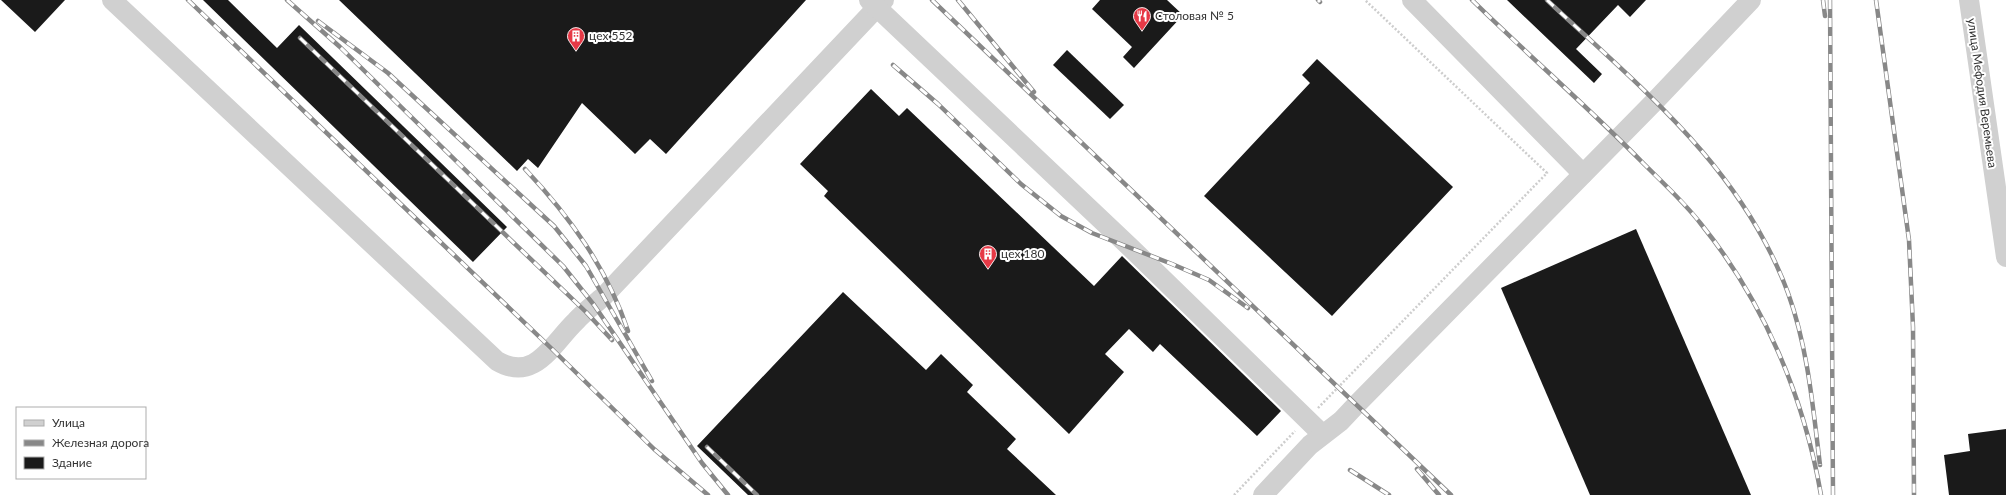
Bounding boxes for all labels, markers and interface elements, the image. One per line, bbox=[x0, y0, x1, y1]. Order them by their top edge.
restaurant icon: Столовая № 5 bbox=[1132, 6, 1152, 31]
place label: Столовая № 5 bbox=[1155, 8, 1234, 23]
street label: улица Мефодия Веремьева bbox=[1965, 17, 2000, 169]
building icon: цех 552 bbox=[566, 26, 586, 51]
place label: цех 552 bbox=[589, 28, 632, 43]
building icon: цех 180 bbox=[978, 244, 998, 269]
place label: цех 180 bbox=[1001, 246, 1044, 261]
legend bbox=[16, 407, 146, 479]
text: Улица bbox=[52, 415, 85, 430]
text: Железная дорога bbox=[52, 435, 149, 450]
text: Здание bbox=[52, 455, 92, 470]

